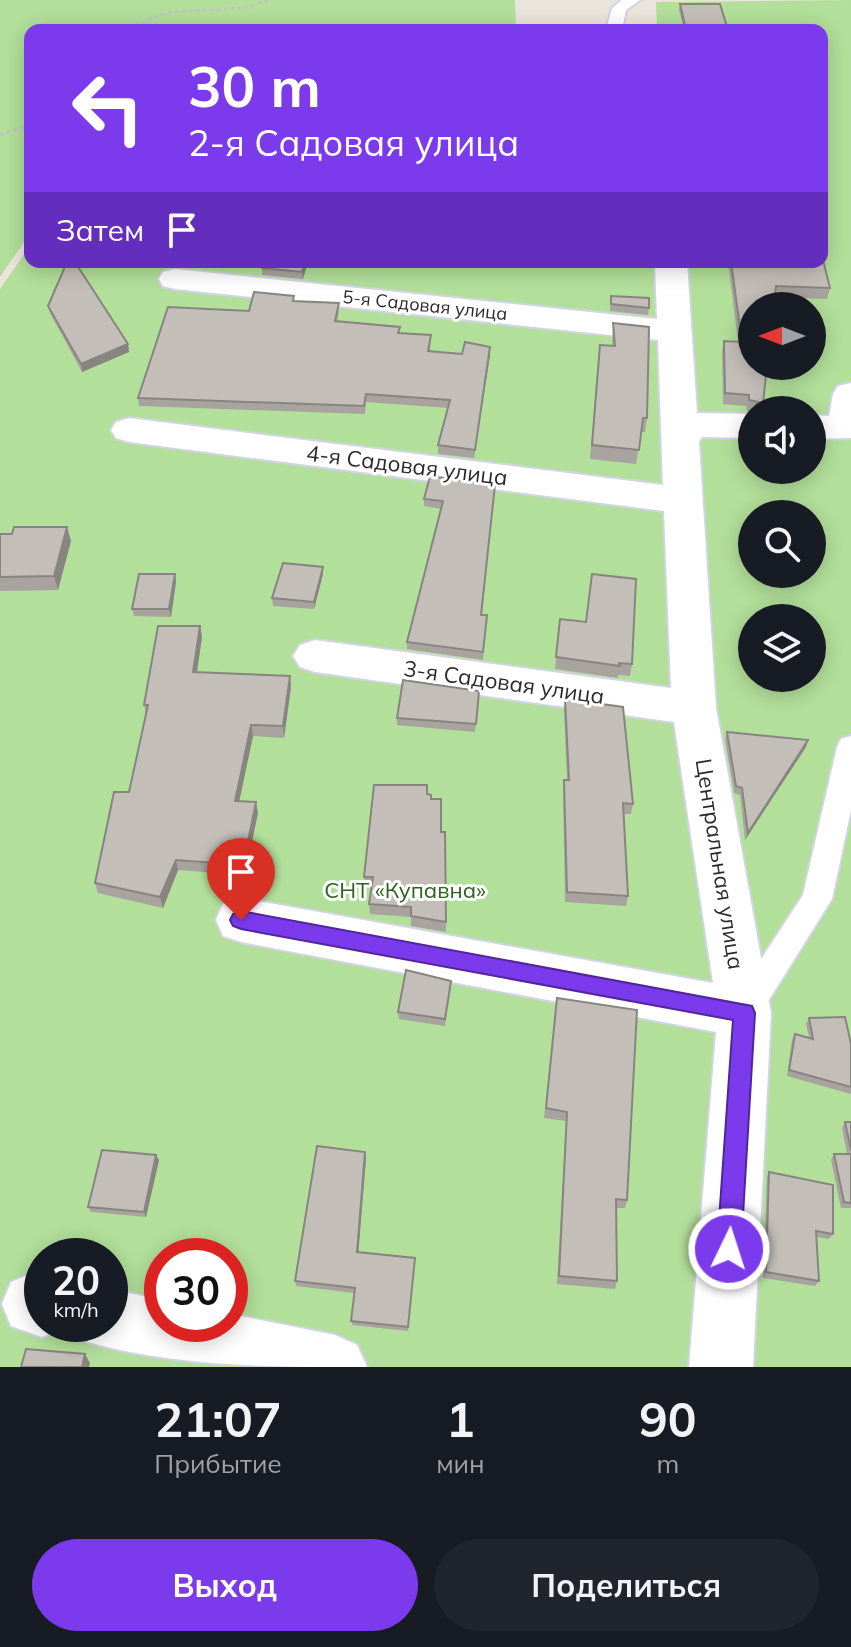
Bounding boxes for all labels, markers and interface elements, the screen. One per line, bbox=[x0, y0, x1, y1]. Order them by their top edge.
text: 30 m bbox=[188, 51, 321, 121]
icon: left bbox=[56, 56, 160, 160]
text: 2-я Садовая улица bbox=[188, 120, 519, 165]
icon: arrive bbox=[160, 208, 204, 252]
text: Затем bbox=[56, 211, 144, 249]
street label: 5-я Садовая улица bbox=[341, 285, 509, 325]
north arrow bbox=[738, 292, 826, 380]
map controls bbox=[738, 292, 826, 692]
button: sound bbox=[738, 396, 826, 484]
street label: 4-я Садовая улица bbox=[305, 439, 509, 491]
button: search bbox=[738, 500, 826, 588]
button: layers bbox=[738, 604, 826, 692]
street label: 3-я Садовая улица bbox=[402, 654, 606, 710]
street label: Центральная улица bbox=[689, 756, 751, 972]
pin bbox=[207, 838, 275, 920]
icon: arrive bbox=[219, 850, 263, 894]
park label: СНТ «Купавна» bbox=[324, 876, 486, 904]
position arrow bbox=[687, 1207, 771, 1291]
speed limit sign: 30 bbox=[144, 1238, 248, 1342]
text: 20 bbox=[52, 1255, 100, 1305]
text: km/h bbox=[53, 1297, 99, 1322]
text: 21:07 bbox=[155, 1389, 282, 1449]
text: 1 bbox=[446, 1389, 475, 1449]
text: 90 bbox=[639, 1389, 697, 1449]
text: Прибытие bbox=[154, 1447, 282, 1480]
text: мин bbox=[436, 1447, 485, 1480]
text: m bbox=[656, 1447, 679, 1480]
button: Выход bbox=[32, 1539, 418, 1631]
button: Поделиться bbox=[434, 1539, 819, 1631]

